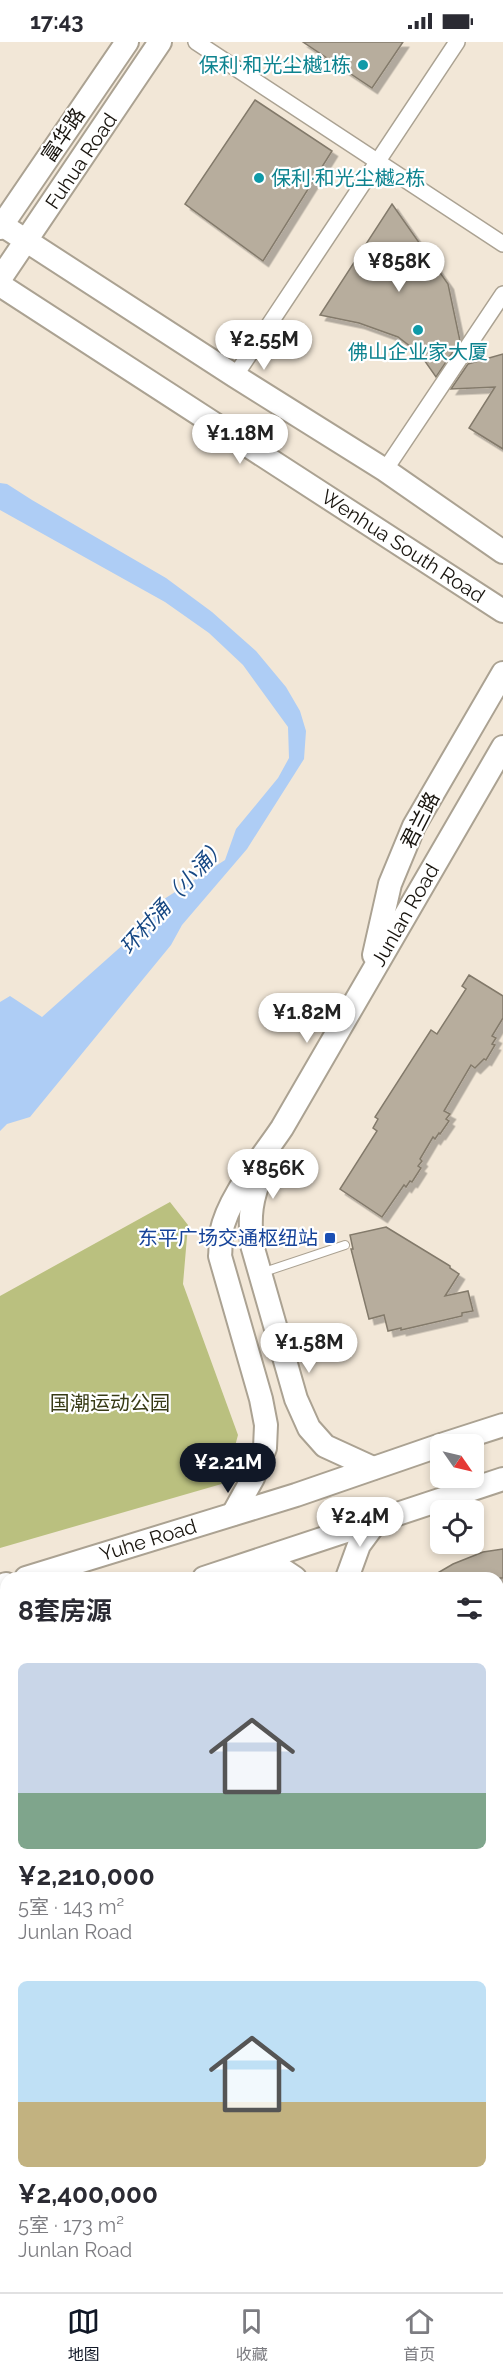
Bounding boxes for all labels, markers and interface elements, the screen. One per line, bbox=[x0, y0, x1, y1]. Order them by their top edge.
text: 17:43 bbox=[30, 8, 83, 34]
place label: 保利·和光尘樾1栋 bbox=[199, 53, 351, 77]
marker: 保利·和光尘樾1栋 bbox=[356, 58, 370, 72]
street label: 富华路 bbox=[36, 103, 90, 167]
street label: Fuhua Road bbox=[40, 108, 122, 214]
place label: 保利·和光尘樾2栋 bbox=[271, 166, 425, 190]
marker: 保利·和光尘樾2栋 bbox=[252, 171, 266, 185]
pin: ¥858K bbox=[357, 242, 441, 293]
text: ¥858K bbox=[368, 249, 430, 273]
pin: ¥2.55M bbox=[215, 320, 313, 371]
marker: 佛山企业家大厦 bbox=[411, 323, 425, 337]
text: ¥2.55M bbox=[229, 327, 299, 351]
place label: 佛山企业家大厦 bbox=[348, 340, 488, 364]
pin: ¥1.18M bbox=[191, 414, 289, 465]
text: ¥1.18M bbox=[206, 421, 274, 445]
street label: Wenhua South Road bbox=[317, 484, 489, 608]
street label: 君兰路 bbox=[396, 788, 444, 852]
water label: 环村涌（小涌） bbox=[115, 833, 231, 959]
street label: Junlan Road bbox=[366, 860, 444, 970]
pin: ¥1.82M bbox=[258, 993, 356, 1044]
text: ¥1.82M bbox=[272, 1000, 342, 1024]
pin: ¥856K bbox=[231, 1149, 315, 1200]
text: ¥856K bbox=[242, 1156, 304, 1180]
place label: 东平广场交通枢纽站 bbox=[138, 1226, 318, 1250]
marker: 东平广场交通枢纽站 bbox=[323, 1231, 337, 1245]
pin: ¥1.58M bbox=[260, 1323, 358, 1374]
text: ¥1.58M bbox=[274, 1330, 344, 1354]
park label: 国潮运动公园 bbox=[50, 1391, 170, 1415]
north arrow bbox=[430, 1434, 484, 1488]
map controls bbox=[430, 1434, 484, 1554]
pin: ¥2.21M bbox=[179, 1443, 277, 1494]
text: ¥2.21M bbox=[194, 1450, 262, 1474]
pin: ¥2.4M bbox=[318, 1497, 402, 1548]
button: locate bbox=[430, 1500, 484, 1554]
text: ¥2.4M bbox=[331, 1504, 389, 1528]
street label: Yuhe Road bbox=[97, 1514, 199, 1566]
icon: filters bbox=[453, 1592, 486, 1625]
text: 8套房源 bbox=[18, 1596, 112, 1626]
icon: home bbox=[198, 1702, 306, 1810]
text: ¥2,210,000 bbox=[18, 1861, 155, 1891]
text: 5室 · 143 m² bbox=[18, 1895, 124, 1919]
text: Junlan Road bbox=[18, 1920, 132, 1944]
icon: home bbox=[198, 2020, 306, 2128]
text: ¥2,400,000 bbox=[18, 2179, 158, 2209]
text: 5室 · 173 m² bbox=[18, 2213, 124, 2237]
text: Junlan Road bbox=[18, 2238, 132, 2262]
tab: 地图 bbox=[67, 2305, 100, 2365]
tab: 收藏 bbox=[235, 2305, 268, 2365]
tab: 首页 bbox=[403, 2305, 436, 2365]

